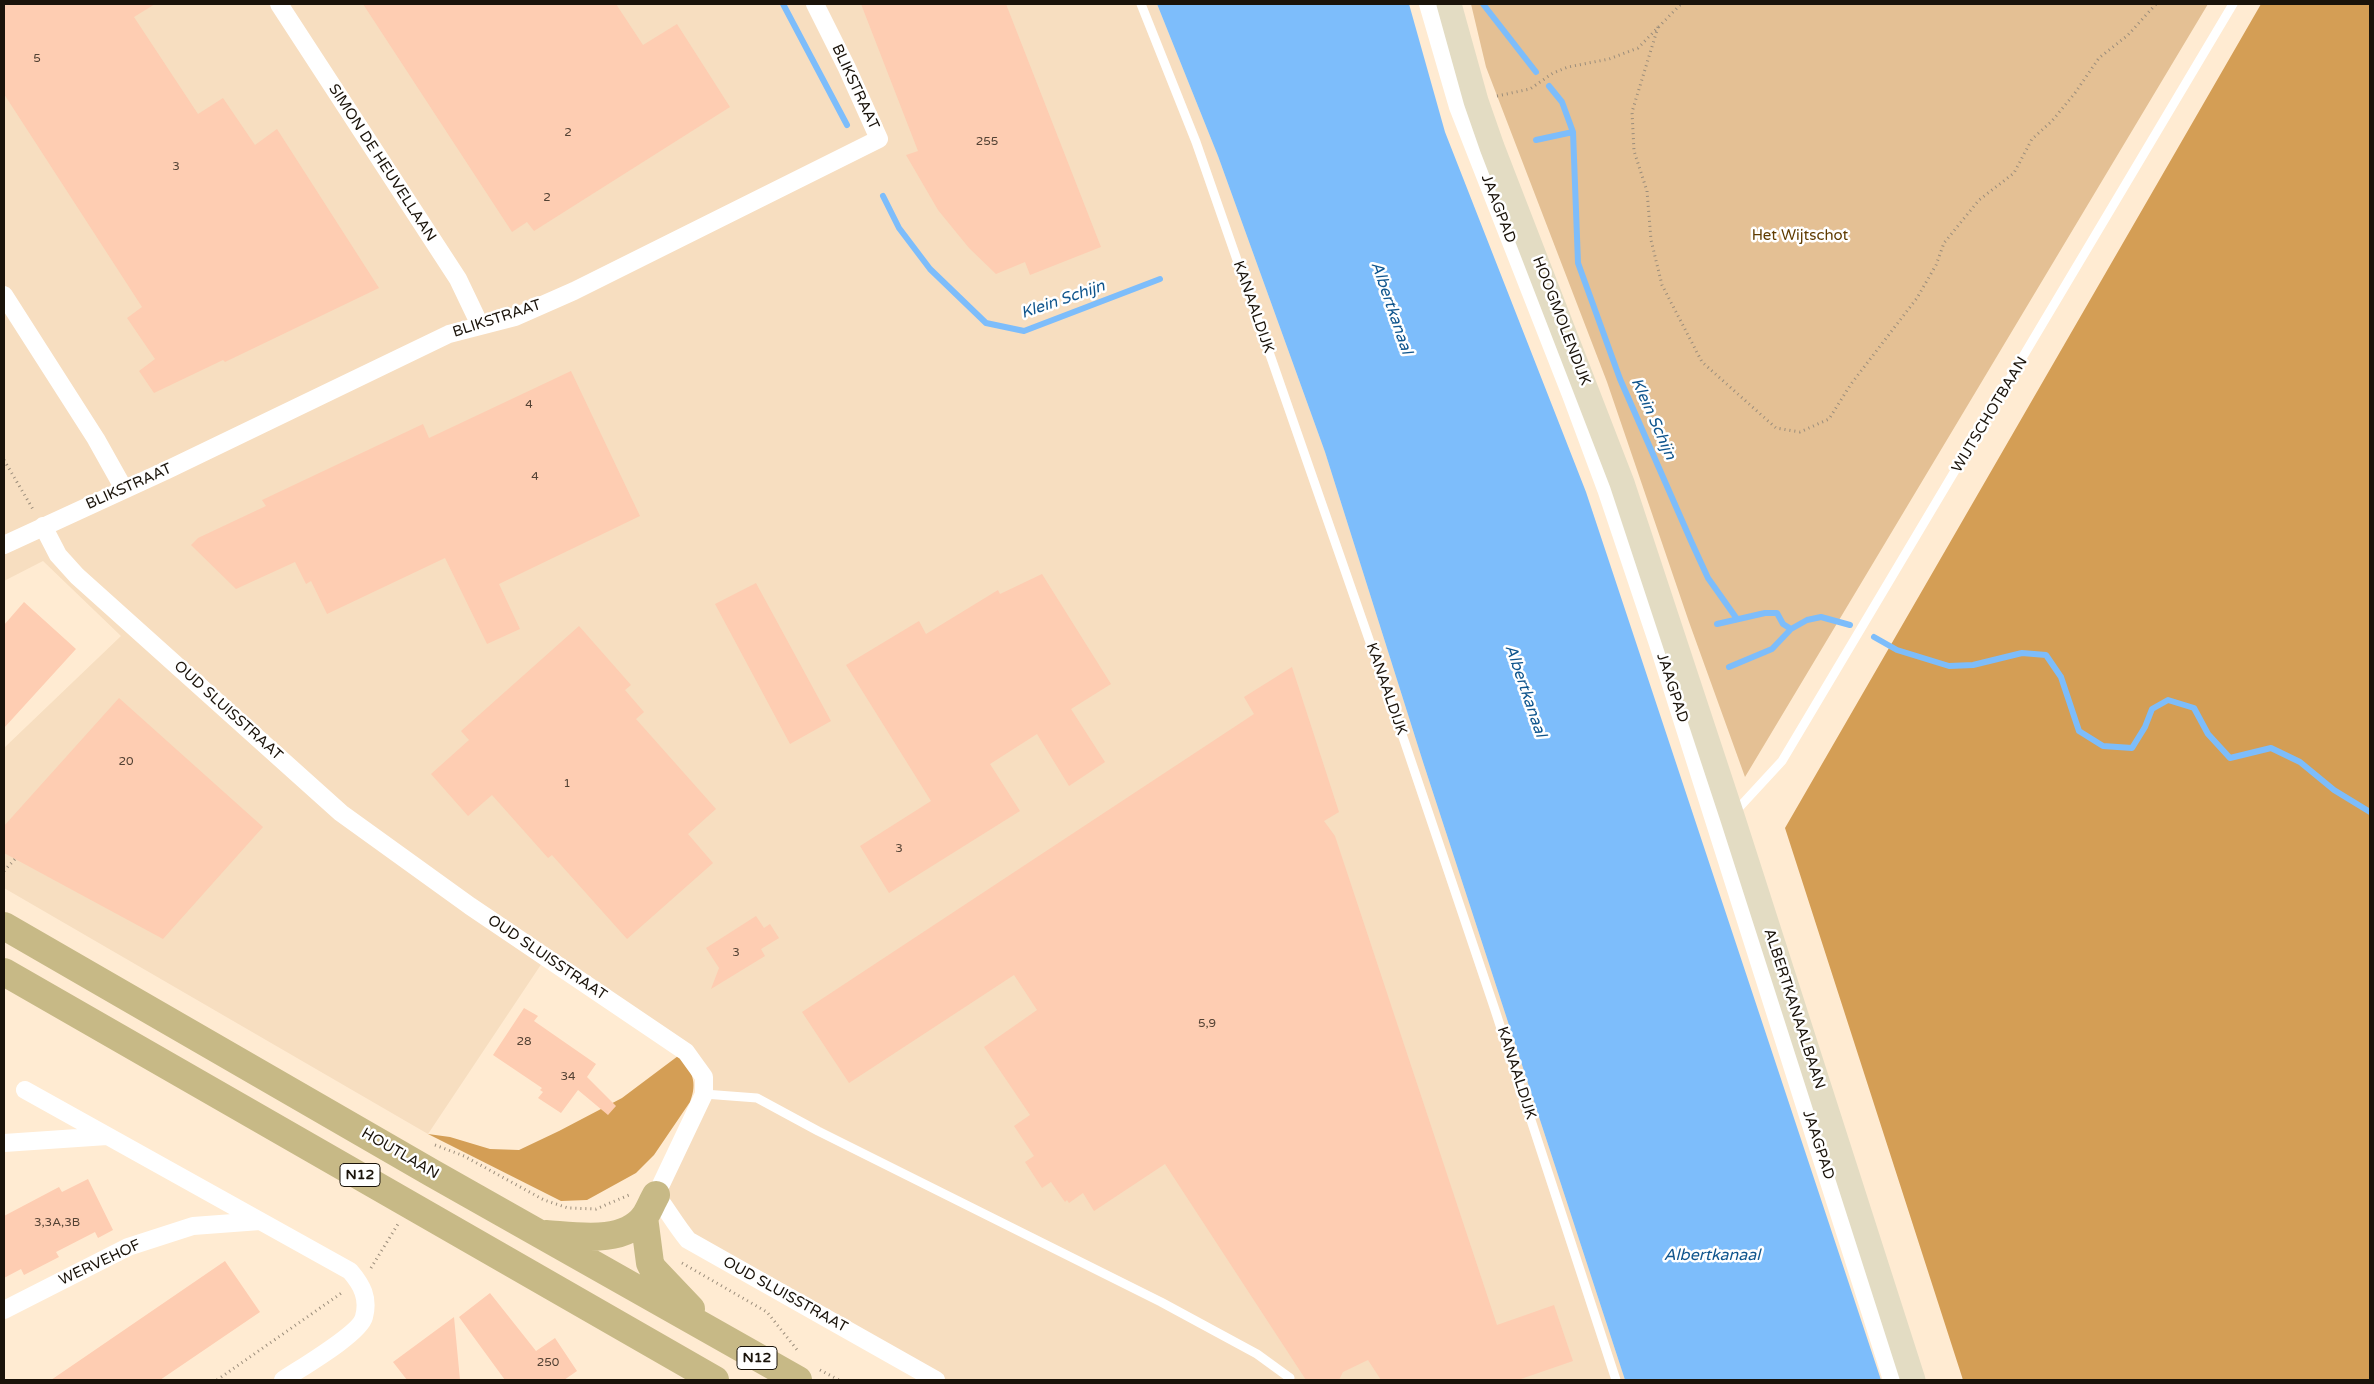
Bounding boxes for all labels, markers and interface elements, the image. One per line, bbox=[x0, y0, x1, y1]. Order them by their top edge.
street label: BLIKSTRAAT bbox=[827, 41, 883, 133]
house number: 5 bbox=[33, 52, 41, 66]
street label: SIMON DE HEUVELLAAN bbox=[324, 81, 440, 245]
house number: 2 bbox=[564, 126, 572, 140]
house number: 255 bbox=[976, 135, 998, 149]
house number: 3 bbox=[172, 160, 180, 174]
street label: JAAGPAD bbox=[1477, 172, 1519, 246]
house number: 2 bbox=[543, 191, 551, 205]
park label: Het Wijtschot bbox=[1752, 227, 1848, 245]
street label: HOOGMOLENDIJK bbox=[1528, 254, 1594, 388]
street label: KANAALDIJK bbox=[1229, 259, 1277, 355]
water label: Albertkanaal bbox=[1366, 259, 1416, 357]
water label: Klein Schijn bbox=[1018, 277, 1108, 323]
street label: BLIKSTRAAT bbox=[450, 296, 544, 342]
street label: WIJTSCHOTBAAN bbox=[1948, 354, 2032, 476]
water label: Klein Schijn bbox=[1626, 375, 1680, 463]
house number: 4 bbox=[525, 398, 533, 412]
street label: BLIKSTRAAT bbox=[83, 460, 175, 514]
house number: 4 bbox=[531, 470, 539, 484]
street label: KANAALDIJK bbox=[1362, 641, 1410, 737]
water label: Albertkanaal bbox=[1500, 642, 1550, 740]
street label: JAAGPAD bbox=[1652, 651, 1692, 725]
street label: OUD SLUISSTRAAT bbox=[170, 657, 286, 765]
house number: 20 bbox=[118, 755, 134, 769]
house number: 1 bbox=[563, 777, 571, 791]
house number: 3 bbox=[895, 842, 903, 856]
street label: OUD SLUISSTRAAT bbox=[484, 911, 610, 1005]
street label: ALBERTKANAALBAAN bbox=[1760, 926, 1828, 1092]
house number: 3 bbox=[732, 946, 740, 960]
house number: 5,9 bbox=[1198, 1017, 1216, 1031]
street label: KANAALDIJK bbox=[1493, 1024, 1539, 1122]
house number: 28 bbox=[516, 1035, 532, 1049]
house number: 34 bbox=[560, 1070, 576, 1084]
street label: JAAGPAD bbox=[1798, 1108, 1838, 1182]
street label: HOUTLAAN bbox=[358, 1125, 442, 1183]
road number: N12 bbox=[340, 1164, 380, 1186]
house number: 3,3A,3B bbox=[34, 1216, 80, 1230]
street label: WERVEHOF bbox=[56, 1236, 144, 1290]
water label: Albertkanaal bbox=[1664, 1246, 1760, 1266]
street label: OUD SLUISSTRAAT bbox=[719, 1253, 851, 1337]
road number: N12 bbox=[737, 1346, 777, 1370]
house number: 250 bbox=[537, 1356, 559, 1370]

